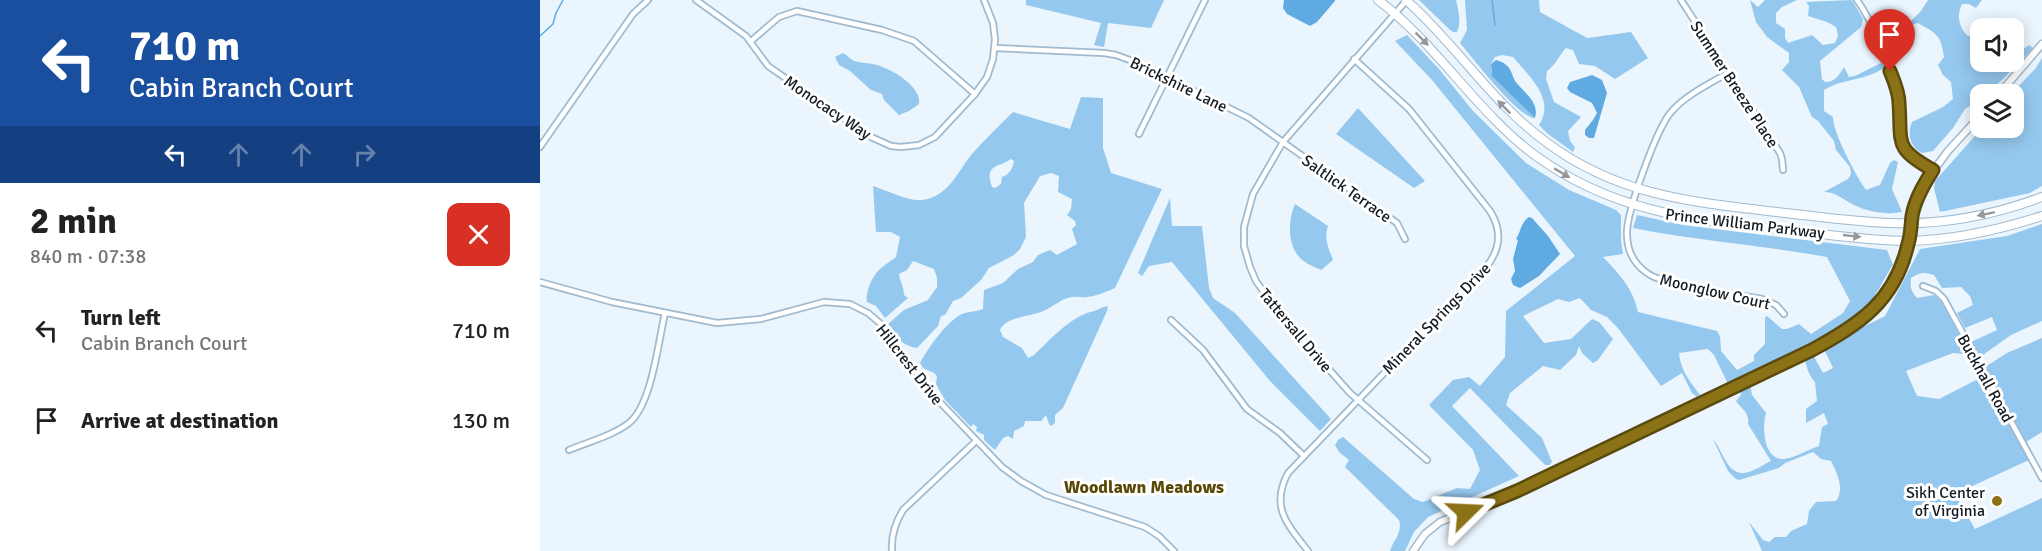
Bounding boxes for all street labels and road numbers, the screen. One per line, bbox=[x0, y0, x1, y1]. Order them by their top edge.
street label: Summer Breeze Place bbox=[1686, 17, 1783, 152]
street label: Brickshire Lane bbox=[1127, 53, 1230, 117]
street label: Monocacy Way bbox=[780, 71, 875, 145]
street label: Saltlick Terrace bbox=[1298, 151, 1395, 227]
street label: Prince William Parkway bbox=[1664, 204, 1826, 244]
street label: Mineral Springs Drive bbox=[1378, 259, 1495, 379]
street label: Moonglow Court bbox=[1657, 270, 1772, 315]
street label: Tattersall Drive bbox=[1254, 285, 1336, 377]
street label: Hillcrest Drive bbox=[871, 320, 947, 409]
street label: Buckhall Road bbox=[1953, 331, 2018, 426]

